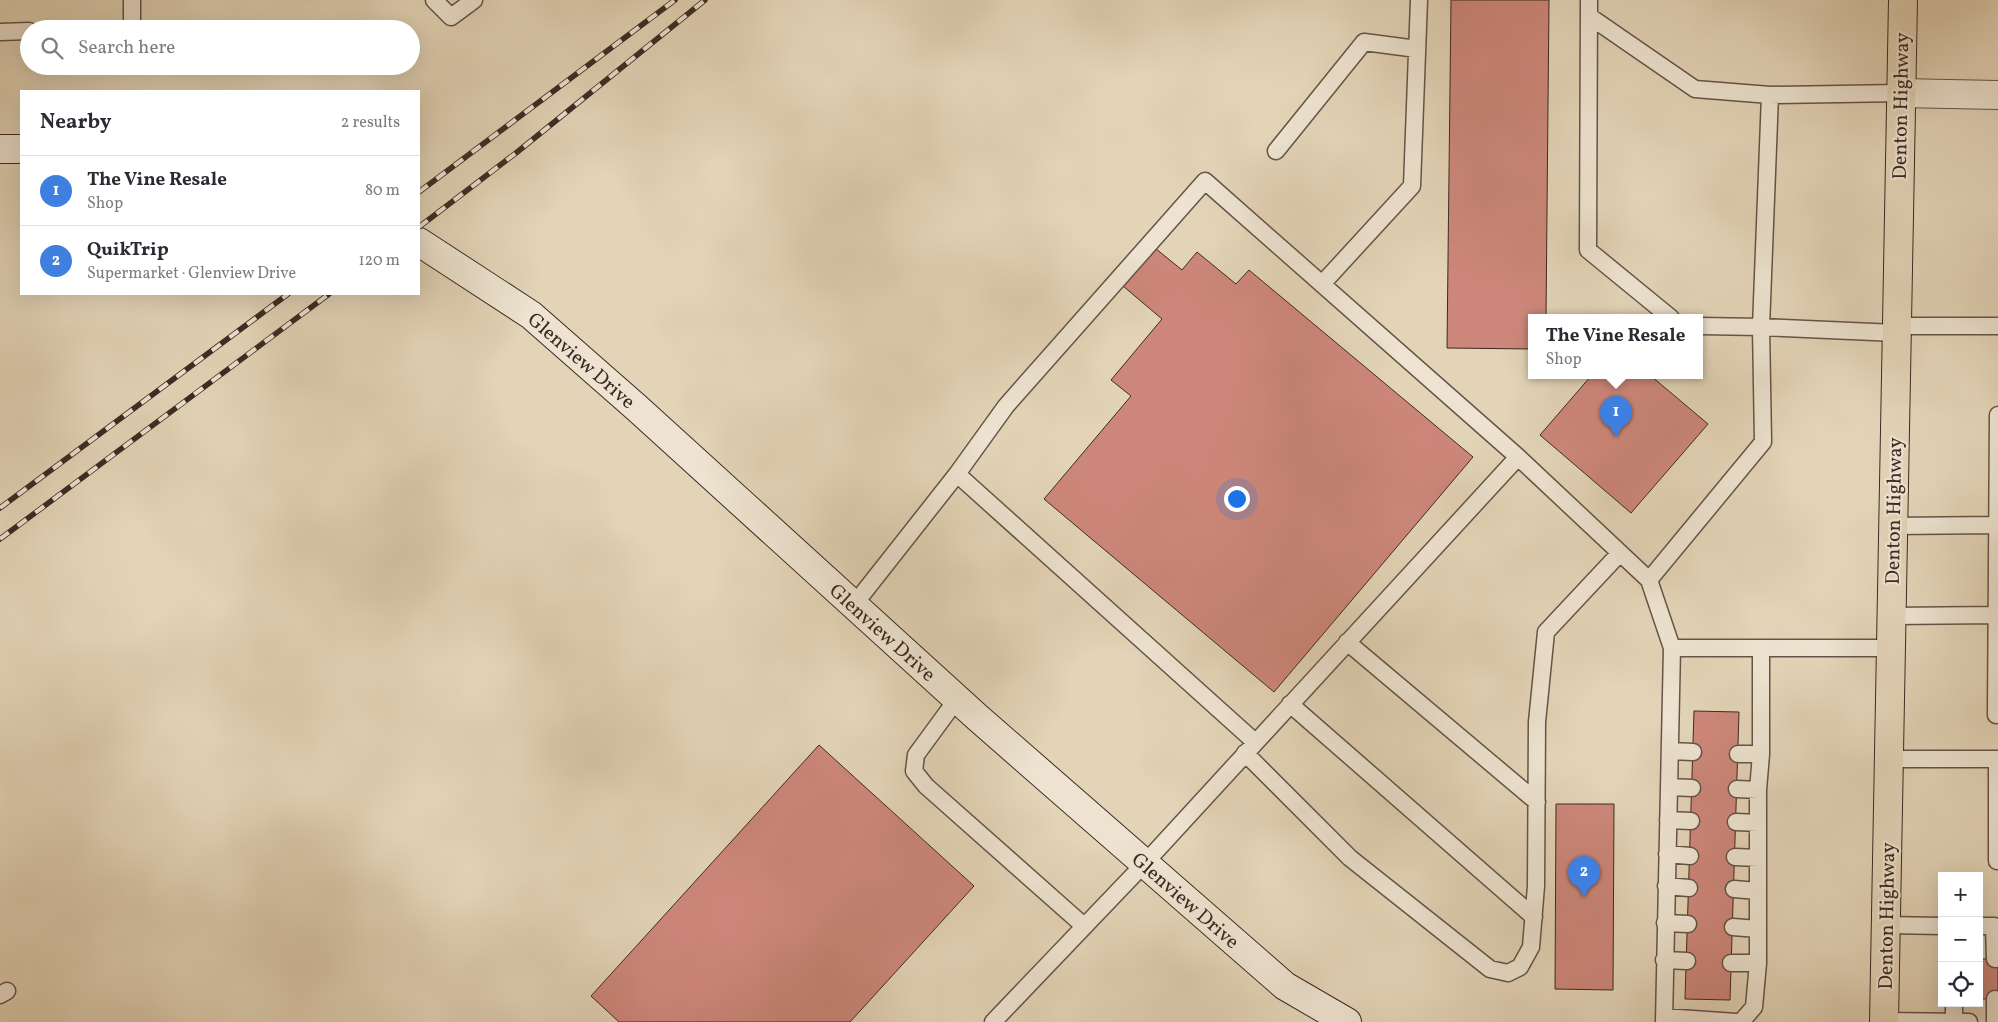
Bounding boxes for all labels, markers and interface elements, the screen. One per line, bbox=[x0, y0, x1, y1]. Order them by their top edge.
search box bbox=[20, 20, 420, 75]
street label: Denton Highway bbox=[1887, 32, 1917, 180]
icon: search bbox=[38, 34, 66, 62]
text: Search here bbox=[78, 35, 175, 61]
text: Nearby bbox=[40, 108, 111, 137]
text: 2 results bbox=[341, 112, 400, 134]
text: The Vine Resale bbox=[87, 167, 227, 193]
text: 1 bbox=[53, 180, 59, 202]
text: 80 m bbox=[365, 180, 400, 202]
text: Shop bbox=[87, 193, 123, 215]
text: QuikTrip bbox=[87, 237, 169, 263]
text: 2 bbox=[52, 250, 60, 272]
text: 120 m bbox=[358, 250, 400, 272]
text: Supermarket · Glenview Drive bbox=[87, 263, 296, 285]
street label: Glenview Drive bbox=[521, 307, 641, 416]
popup bbox=[1528, 314, 1703, 379]
text: The Vine Resale bbox=[1546, 323, 1685, 349]
text: Shop bbox=[1546, 349, 1582, 371]
pin: 1 bbox=[1600, 396, 1632, 437]
street label: Denton Highway bbox=[1880, 437, 1910, 585]
your location bbox=[1224, 486, 1250, 512]
street label: Glenview Drive bbox=[822, 578, 941, 689]
street label: Denton Highway bbox=[1873, 842, 1903, 990]
street label: Glenview Drive bbox=[1125, 847, 1245, 956]
pin: 2 bbox=[1568, 856, 1600, 897]
map controls bbox=[1938, 872, 1983, 1007]
button: + bbox=[1938, 872, 1983, 917]
button: − bbox=[1938, 917, 1983, 962]
button: locate bbox=[1938, 962, 1983, 1007]

